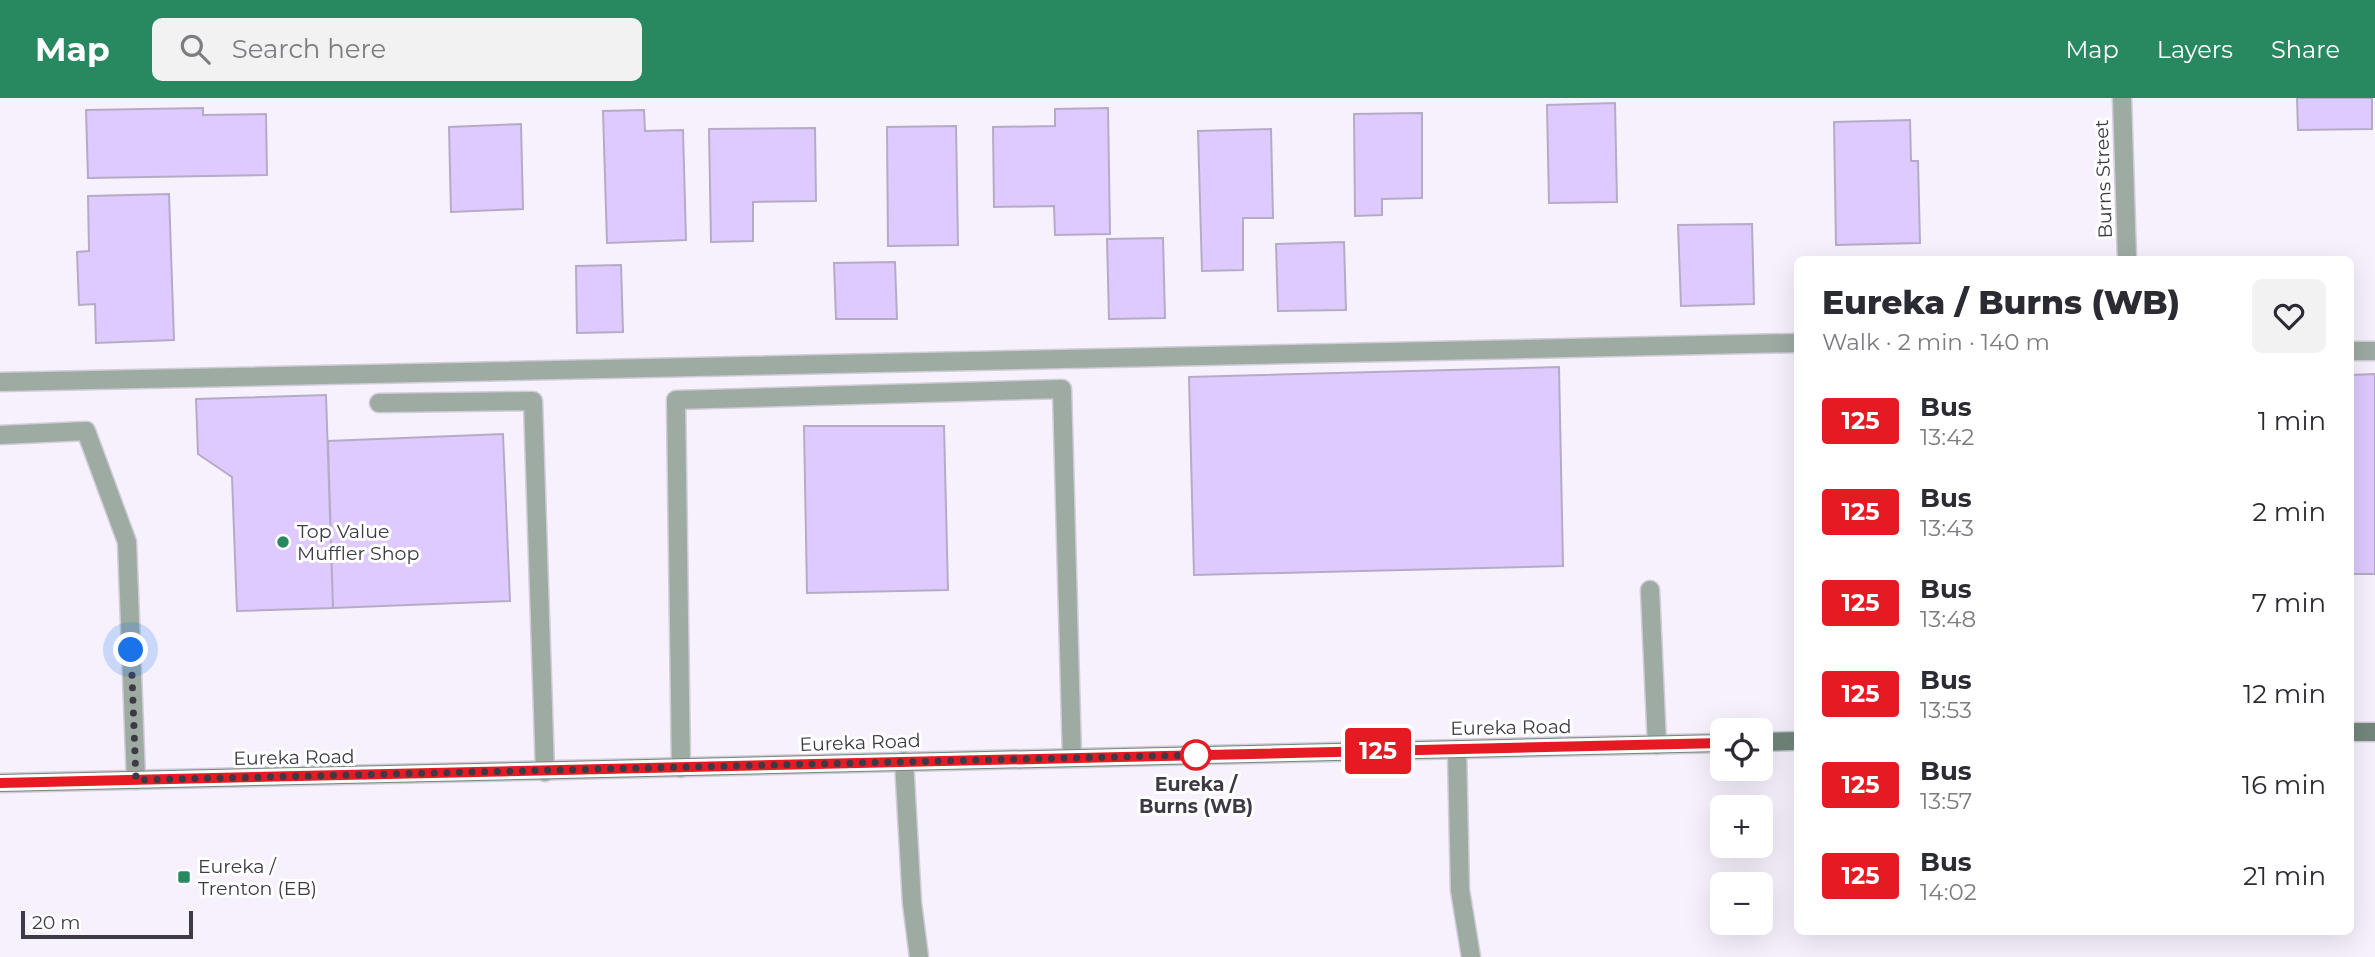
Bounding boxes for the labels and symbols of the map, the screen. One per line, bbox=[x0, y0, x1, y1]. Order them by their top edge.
street label: Burns Street bbox=[2090, 119, 2117, 239]
place label: Top Value Muffler Shop bbox=[297, 520, 419, 565]
marker: Top Value Muffler Shop bbox=[275, 534, 291, 550]
your location bbox=[113, 632, 148, 667]
street label: Eureka Road bbox=[1450, 715, 1572, 740]
line badge: 125 bbox=[1338, 728, 1418, 774]
street label: Eureka Road bbox=[799, 729, 921, 756]
marker: Eureka / Burns (WB) bbox=[1181, 740, 1211, 770]
street label: Eureka Road bbox=[233, 745, 355, 770]
place label: Eureka / Burns (WB) bbox=[1139, 773, 1253, 818]
place label: Eureka / Trenton (EB) bbox=[198, 855, 317, 900]
marker: Eureka / Trenton (EB) bbox=[176, 869, 192, 885]
scale bar bbox=[21, 908, 192, 940]

